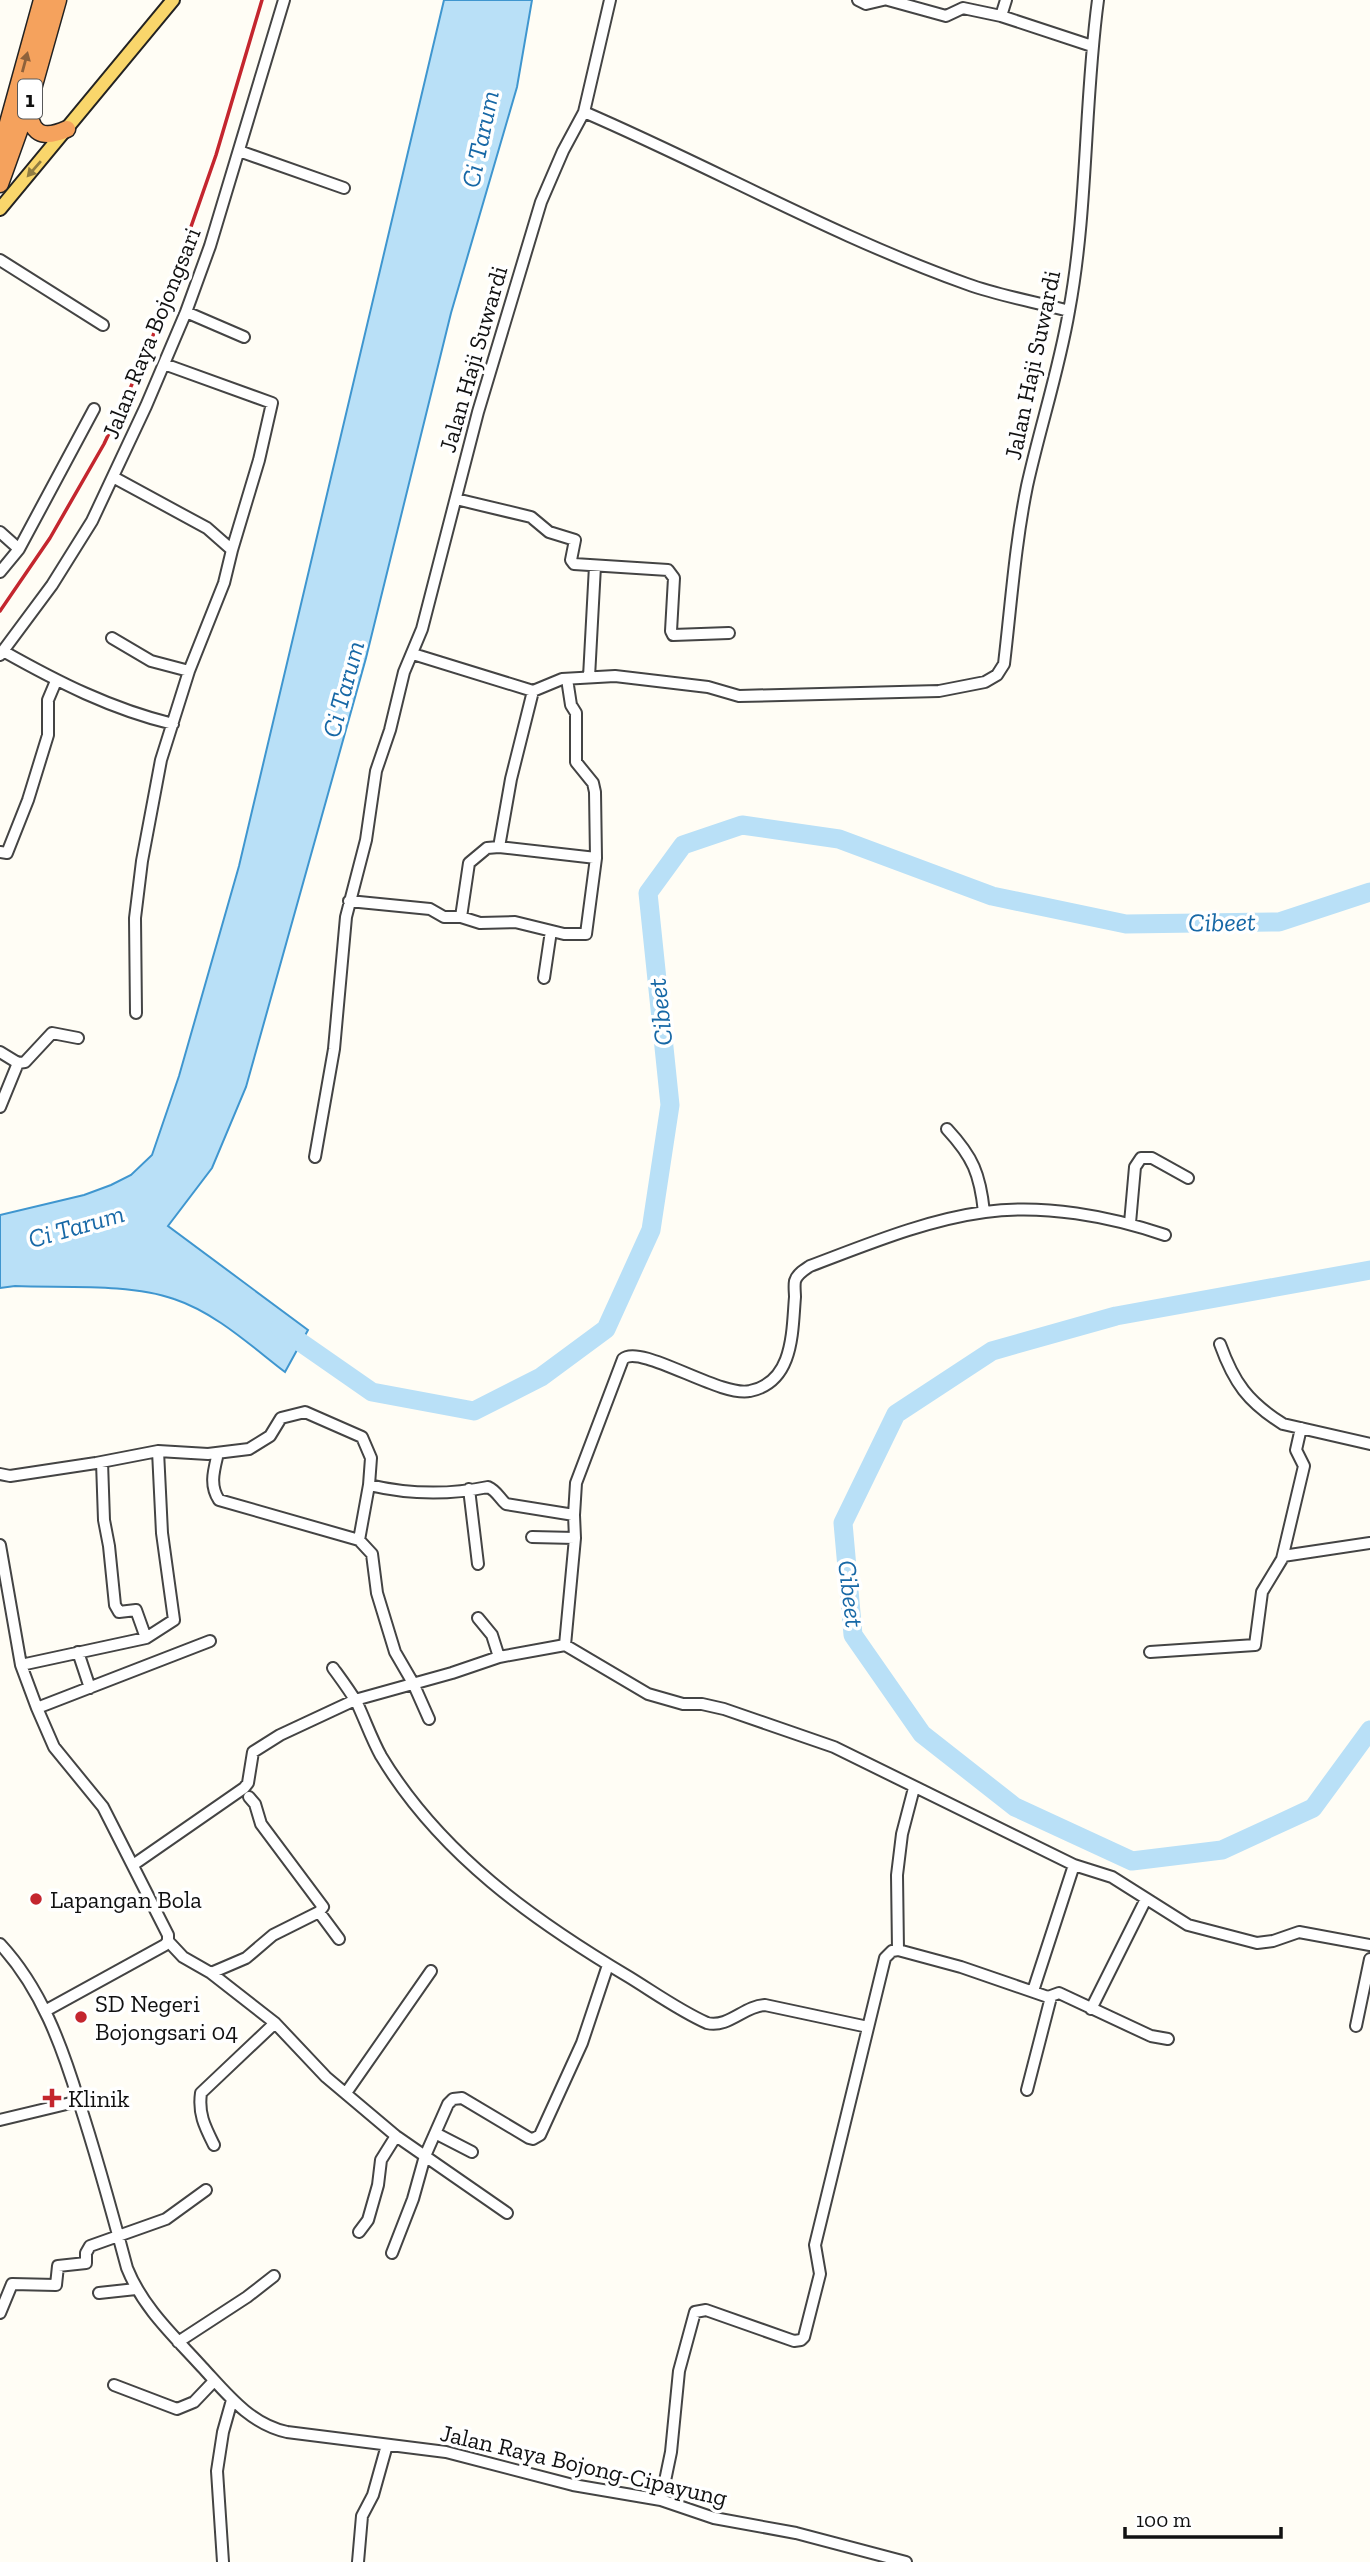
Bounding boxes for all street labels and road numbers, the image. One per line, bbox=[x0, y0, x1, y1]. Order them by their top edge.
road number: 1 bbox=[18, 80, 42, 118]
street label: Jalan Raya Bojongsari bbox=[95, 223, 207, 443]
street label: Jalan Haji Suwardi bbox=[433, 262, 514, 456]
street label: Jalan Haji Suwardi bbox=[998, 267, 1066, 462]
street label: Jalan Raya Bojong-Cipayung bbox=[438, 2418, 730, 2512]

